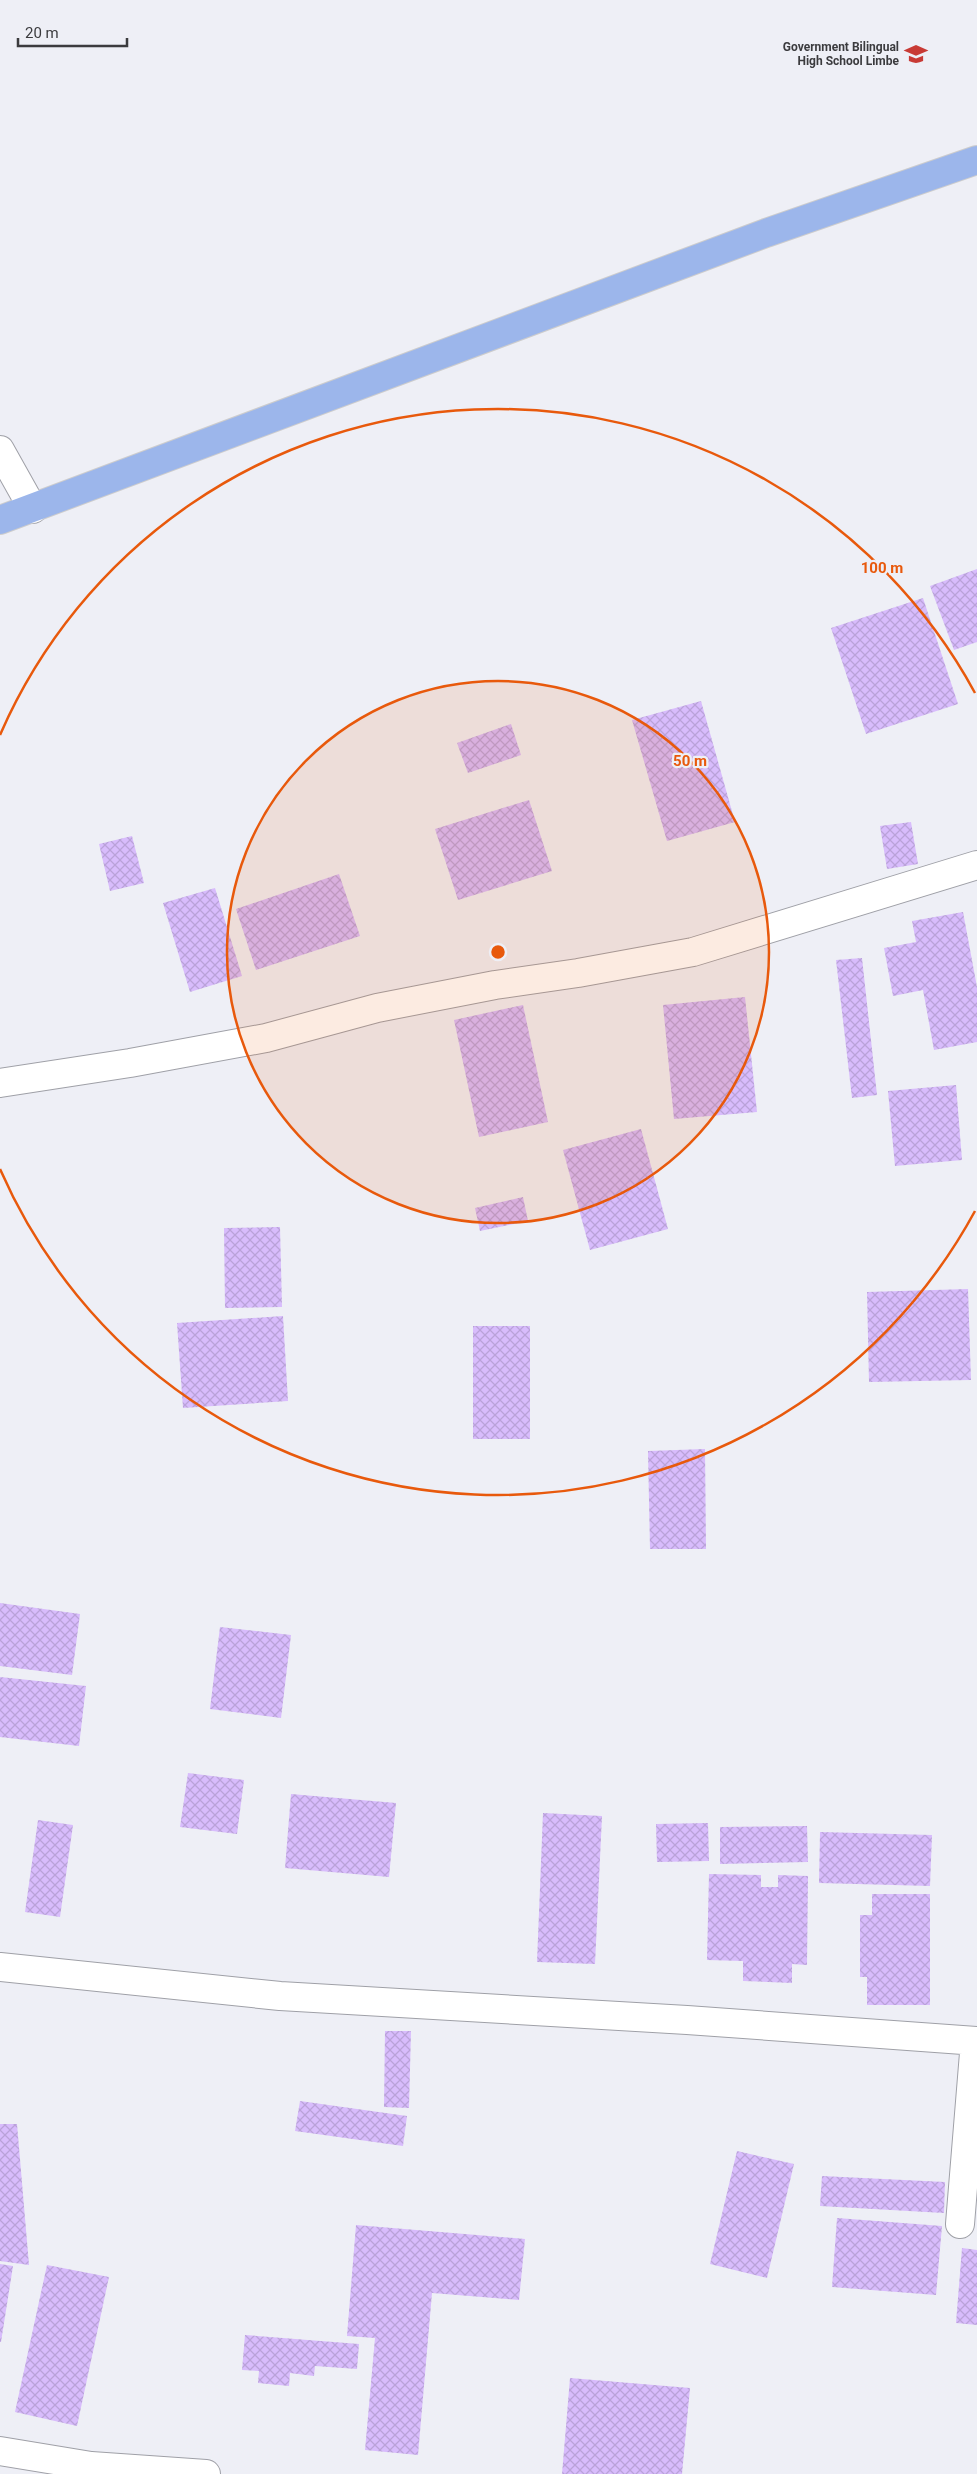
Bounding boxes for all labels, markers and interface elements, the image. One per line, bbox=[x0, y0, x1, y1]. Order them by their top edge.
scale bar bbox=[18, 15, 126, 47]
text: 20 m bbox=[25, 24, 59, 42]
place label: Government Bilingual High School Limbe bbox=[783, 40, 900, 68]
school or university icon: Government Bilingual High School Limbe bbox=[903, 41, 929, 67]
text: 100 m bbox=[861, 559, 903, 577]
text: 50 m bbox=[673, 752, 707, 770]
centre of rings bbox=[489, 943, 507, 961]

